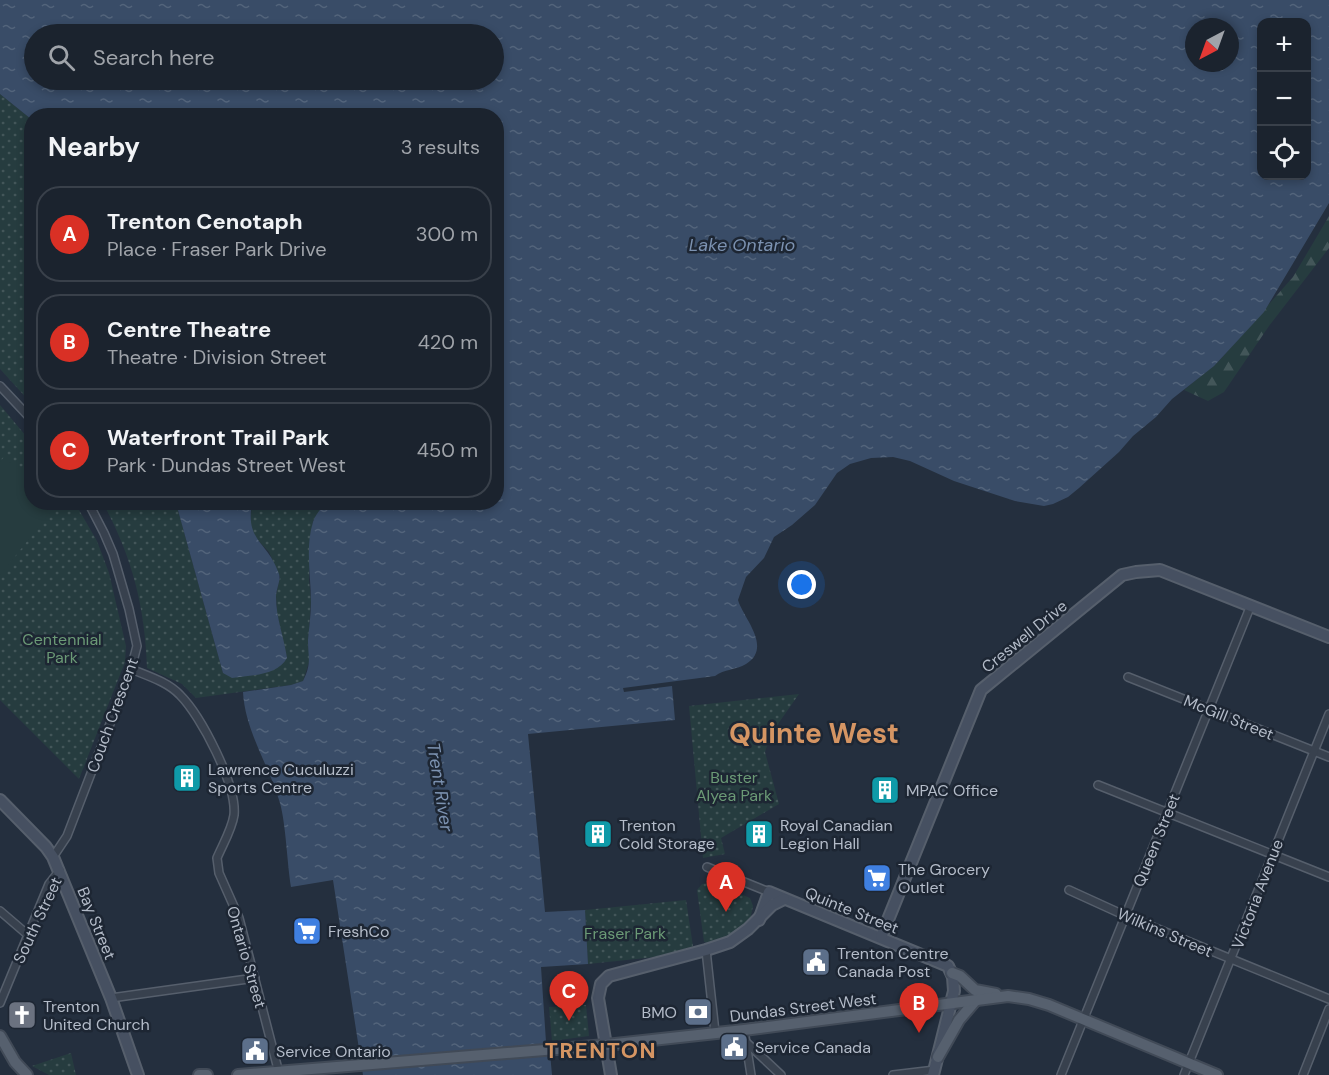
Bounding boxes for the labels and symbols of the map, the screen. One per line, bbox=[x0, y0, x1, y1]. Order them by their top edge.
north arrow bbox=[1185, 18, 1239, 72]
water label: Lake Ontario bbox=[689, 233, 795, 257]
your location bbox=[787, 570, 816, 599]
street label: Creswell Drive bbox=[977, 595, 1071, 677]
park label: Centennial Park bbox=[22, 629, 102, 668]
street label: Couch Crescent bbox=[82, 655, 143, 775]
street label: McGill Street bbox=[1181, 690, 1277, 745]
district label: Quinte West bbox=[729, 715, 899, 752]
water label: Trent River bbox=[421, 741, 459, 835]
place label: Lawrence Cuculuzzi Sports Centre bbox=[208, 759, 354, 798]
building icon: Lawrence Cuculuzzi Sports Centre bbox=[171, 762, 203, 794]
park label: Buster Alyea Park bbox=[696, 767, 772, 806]
building icon: MPAC Office bbox=[869, 774, 901, 806]
place label: MPAC Office bbox=[906, 780, 998, 801]
street label: Queen Street bbox=[1128, 791, 1185, 890]
place label: Trenton Cold Storage bbox=[619, 815, 715, 854]
place label: Royal Canadian Legion Hall bbox=[780, 815, 893, 854]
building icon: Trenton Cold Storage bbox=[582, 818, 614, 850]
building icon: Royal Canadian Legion Hall bbox=[743, 818, 775, 850]
street label: Victoria Avenue bbox=[1227, 836, 1288, 952]
place label: The Grocery Outlet bbox=[898, 859, 990, 898]
pin: A bbox=[706, 862, 746, 912]
supermarket icon: The Grocery Outlet bbox=[861, 862, 893, 894]
street label: South Street bbox=[8, 874, 67, 967]
street label: Quinte Street bbox=[802, 882, 902, 939]
street label: Bay Street bbox=[72, 884, 121, 963]
street label: Wilkins Street bbox=[1114, 903, 1216, 962]
street label: Ontario Street bbox=[222, 904, 271, 1011]
supermarket icon: FreshCo bbox=[291, 915, 323, 947]
place label: FreshCo bbox=[328, 921, 389, 942]
park label: Fraser Park bbox=[584, 923, 666, 944]
place label: Trenton Centre Canada Post bbox=[837, 943, 949, 982]
public building icon: Trenton Centre Canada Post bbox=[800, 946, 832, 978]
pin: C bbox=[550, 972, 588, 1021]
pin: B bbox=[900, 984, 938, 1033]
street label: Dundas Street West bbox=[728, 988, 878, 1027]
place label: Trenton United Church bbox=[43, 996, 150, 1035]
bank icon: BMO bbox=[682, 996, 714, 1028]
church icon: Trenton United Church bbox=[6, 999, 38, 1031]
place label: BMO bbox=[642, 1002, 677, 1023]
public building icon: Service Canada bbox=[718, 1031, 750, 1063]
public building icon: Service Ontario bbox=[239, 1035, 271, 1067]
district label: TRENTON bbox=[545, 1036, 657, 1065]
place label: Service Canada bbox=[755, 1037, 871, 1058]
place label: Service Ontario bbox=[276, 1041, 391, 1062]

